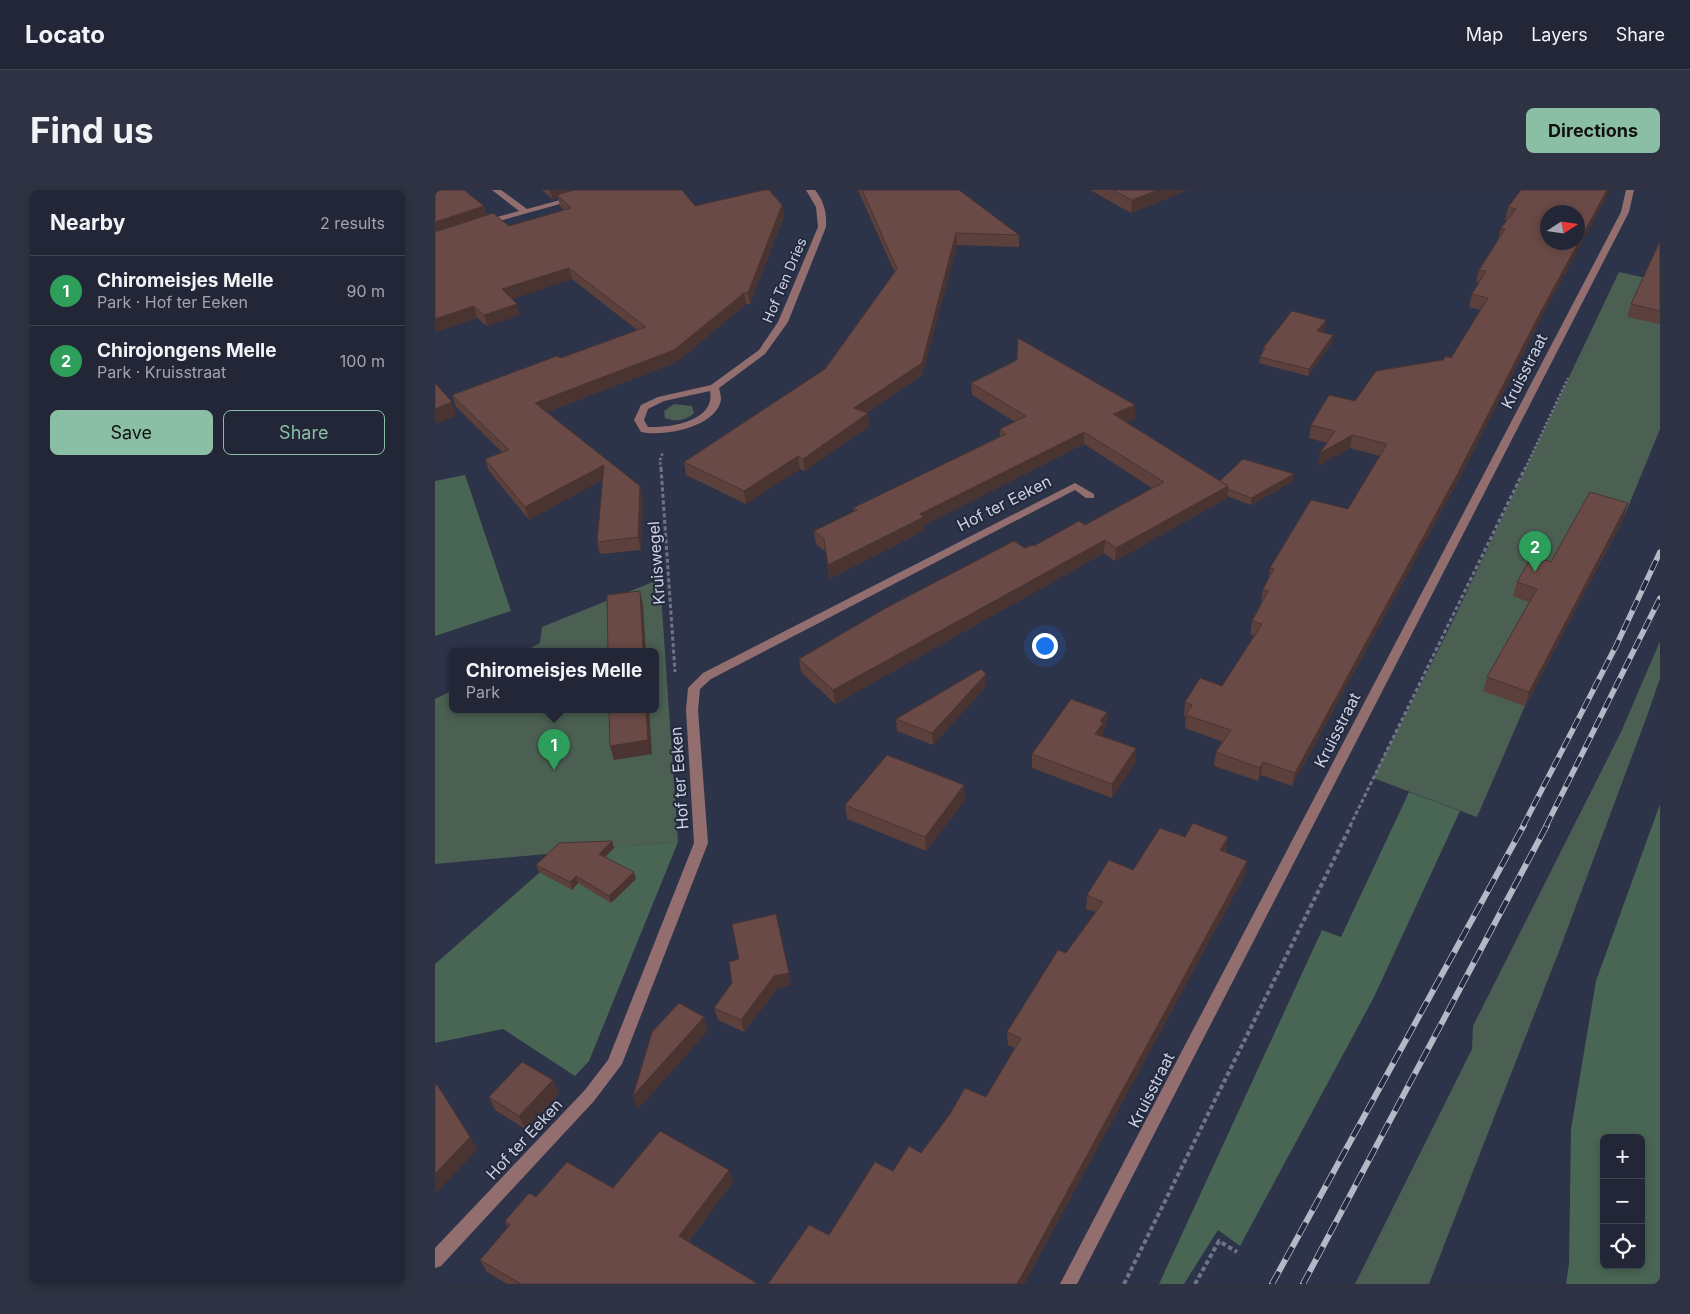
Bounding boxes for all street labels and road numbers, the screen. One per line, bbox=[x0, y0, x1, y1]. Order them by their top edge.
street label: Hof Ten Dries bbox=[758, 235, 810, 325]
street label: Kruisstraat bbox=[1497, 330, 1551, 412]
street label: Hof ter Eeken bbox=[954, 471, 1054, 535]
street label: Kruiswegel bbox=[643, 521, 669, 605]
street label: Kruisstraat bbox=[1310, 689, 1364, 771]
street label: Hof ter Eeken bbox=[665, 726, 693, 830]
street label: Kruisstraat bbox=[1124, 1049, 1178, 1131]
street label: Hof ter Eeken bbox=[482, 1095, 566, 1183]

